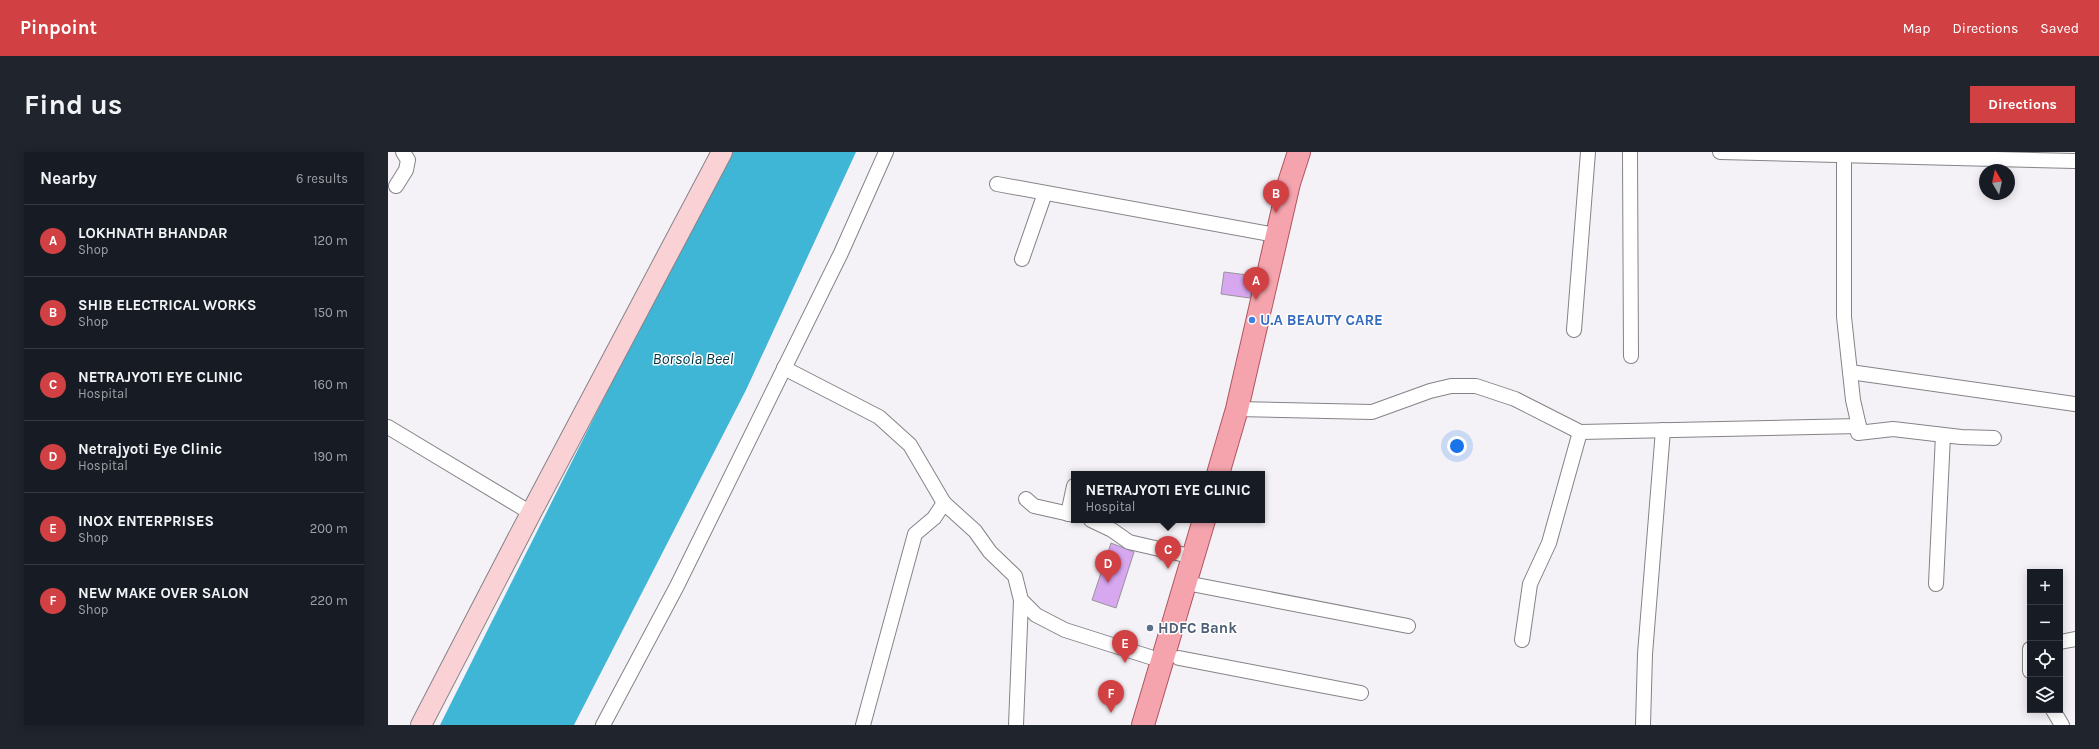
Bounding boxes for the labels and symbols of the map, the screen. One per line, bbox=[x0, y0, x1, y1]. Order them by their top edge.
north arrow bbox=[1979, 164, 2015, 200]
pin: B bbox=[1263, 180, 1289, 213]
pin: A bbox=[1243, 267, 1269, 300]
place label: U.A BEAUTY CARE bbox=[1260, 311, 1383, 329]
marker: U.A BEAUTY CARE bbox=[1247, 315, 1257, 325]
water label: Borsola Beel bbox=[652, 349, 734, 368]
your location bbox=[1447, 436, 1467, 456]
pin: C bbox=[1155, 536, 1181, 569]
pin: D bbox=[1095, 550, 1121, 583]
place label: HDFC Bank bbox=[1158, 619, 1237, 637]
marker: HDFC Bank bbox=[1145, 623, 1155, 633]
pin: E bbox=[1112, 630, 1138, 663]
pin: F bbox=[1098, 680, 1124, 713]

